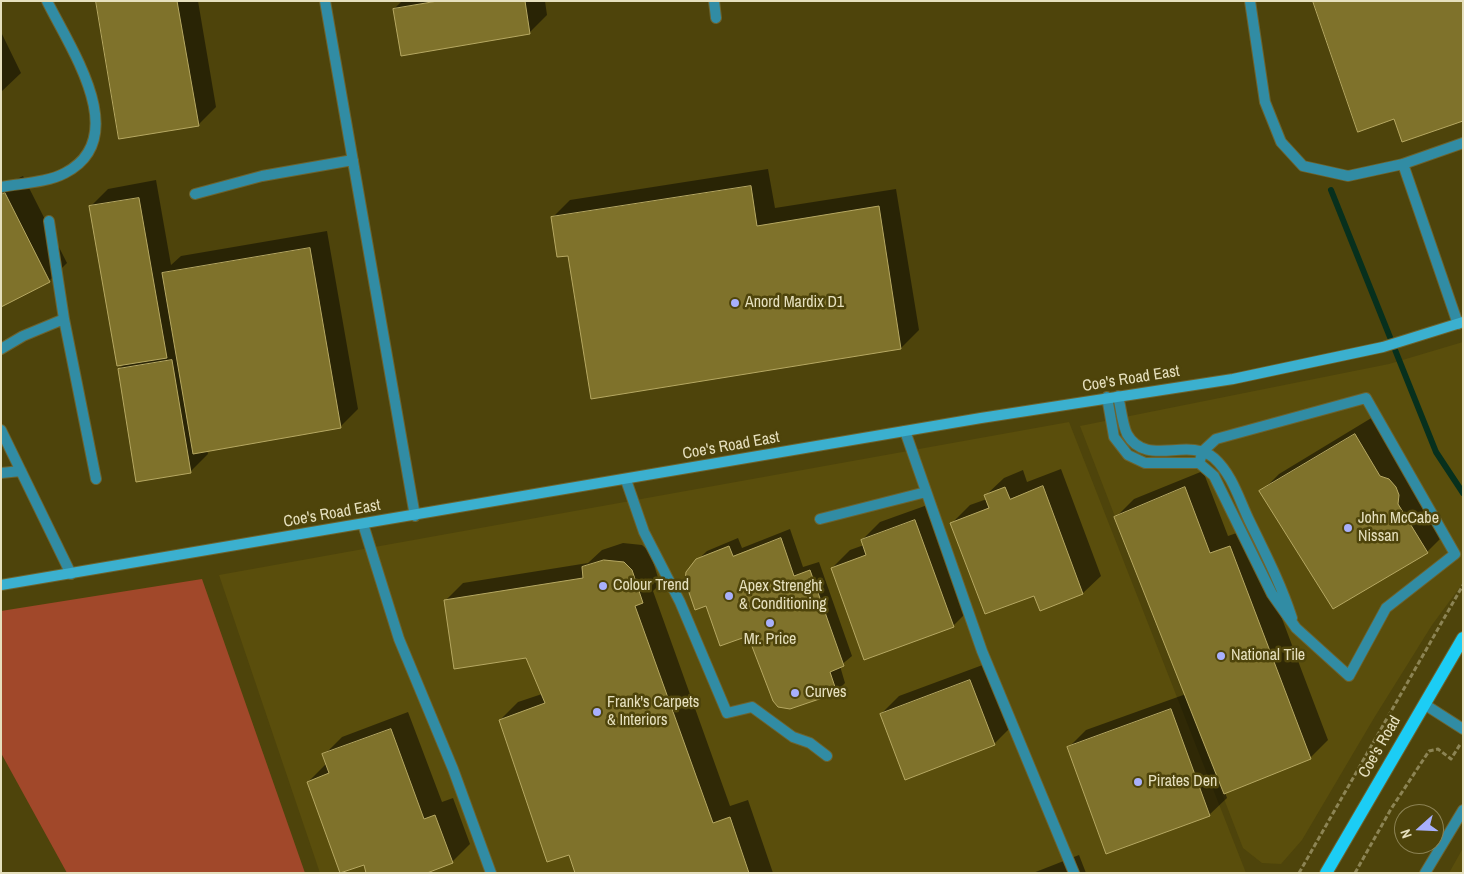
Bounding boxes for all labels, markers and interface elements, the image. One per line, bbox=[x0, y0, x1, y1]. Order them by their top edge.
place label: Anord Mardix D1 bbox=[745, 293, 844, 313]
marker: Anord Mardix D1 bbox=[729, 297, 741, 309]
street label: Coe's Road East bbox=[1081, 362, 1181, 396]
street label: Coe's Road East bbox=[681, 428, 781, 464]
street label: Coe's Road East bbox=[282, 496, 382, 532]
place label: John McCabe Nissan bbox=[1358, 509, 1439, 547]
marker: John McCabe Nissan bbox=[1342, 522, 1354, 534]
place label: Colour Trend bbox=[613, 576, 689, 596]
place label: Apex Strenght & Conditioning bbox=[739, 577, 827, 615]
marker: Colour Trend bbox=[597, 580, 609, 592]
marker: Apex Strenght & Conditioning bbox=[723, 590, 735, 602]
marker: Mr. Price bbox=[764, 617, 776, 629]
place label: Mr. Price bbox=[744, 630, 796, 650]
place label: National Tile bbox=[1231, 646, 1305, 666]
marker: National Tile bbox=[1215, 650, 1227, 662]
place label: Curves bbox=[805, 683, 847, 703]
marker: Curves bbox=[789, 687, 801, 699]
place label: Frank's Carpets & Interiors bbox=[607, 693, 699, 731]
marker: Frank's Carpets & Interiors bbox=[591, 706, 603, 718]
street label: Coe's Road bbox=[1355, 713, 1405, 781]
place label: Pirates Den bbox=[1148, 772, 1217, 792]
marker: Pirates Den bbox=[1132, 776, 1144, 788]
north arrow bbox=[1394, 804, 1444, 854]
text: N bbox=[1396, 827, 1416, 841]

